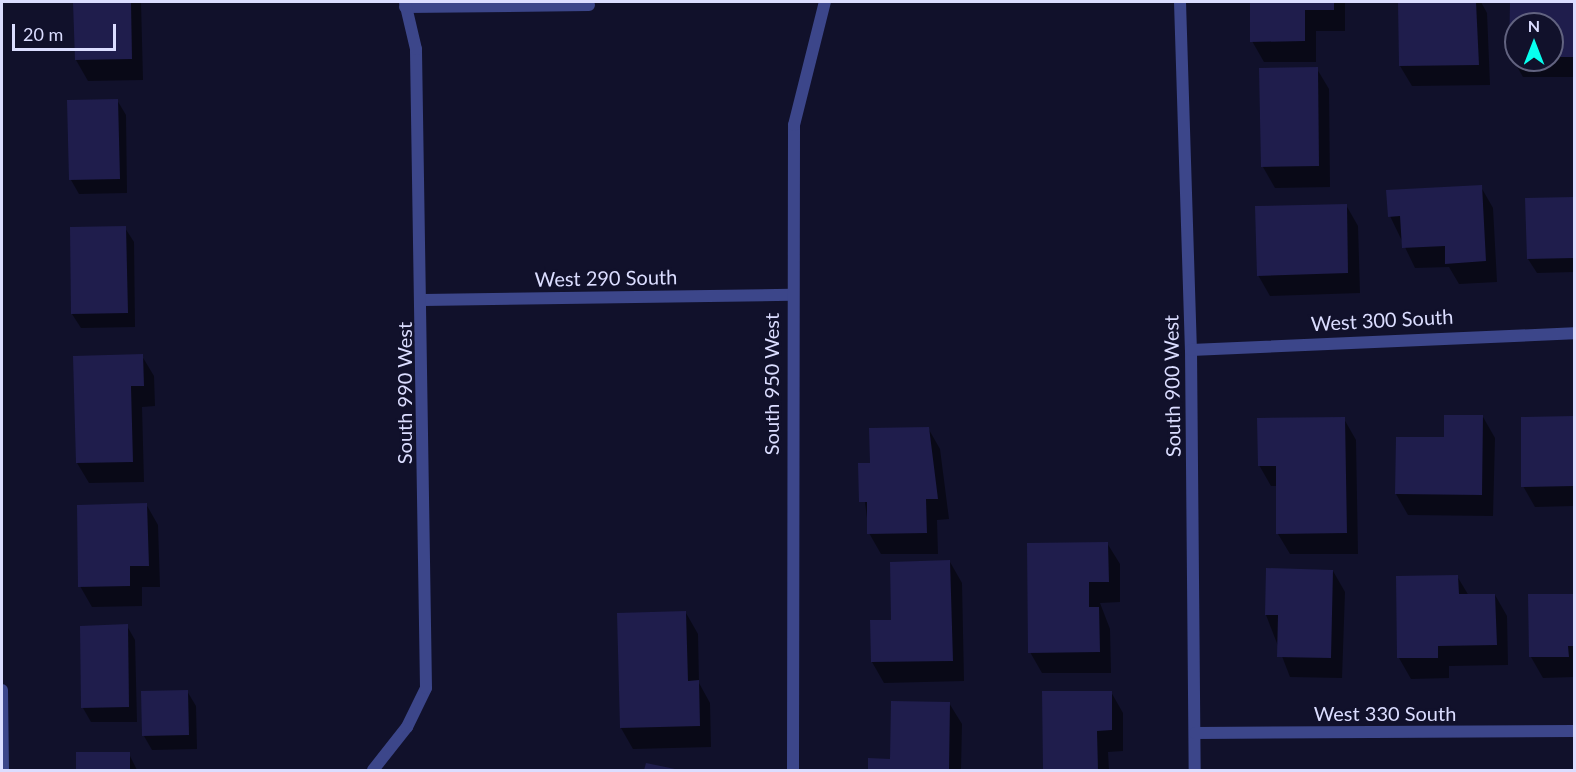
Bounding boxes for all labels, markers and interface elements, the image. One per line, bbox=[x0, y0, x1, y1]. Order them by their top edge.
scale bar bbox=[15, 12, 118, 50]
north arrow bbox=[1504, 12, 1564, 72]
text: N bbox=[1528, 16, 1540, 35]
text: 20 m bbox=[23, 23, 63, 45]
street label: West 290 South bbox=[534, 265, 678, 291]
street label: West 300 South bbox=[1310, 304, 1454, 336]
street label: South 950 West bbox=[759, 313, 783, 455]
street label: South 900 West bbox=[1159, 314, 1185, 458]
street label: South 990 West bbox=[392, 322, 416, 464]
street label: West 330 South bbox=[1314, 701, 1456, 725]

